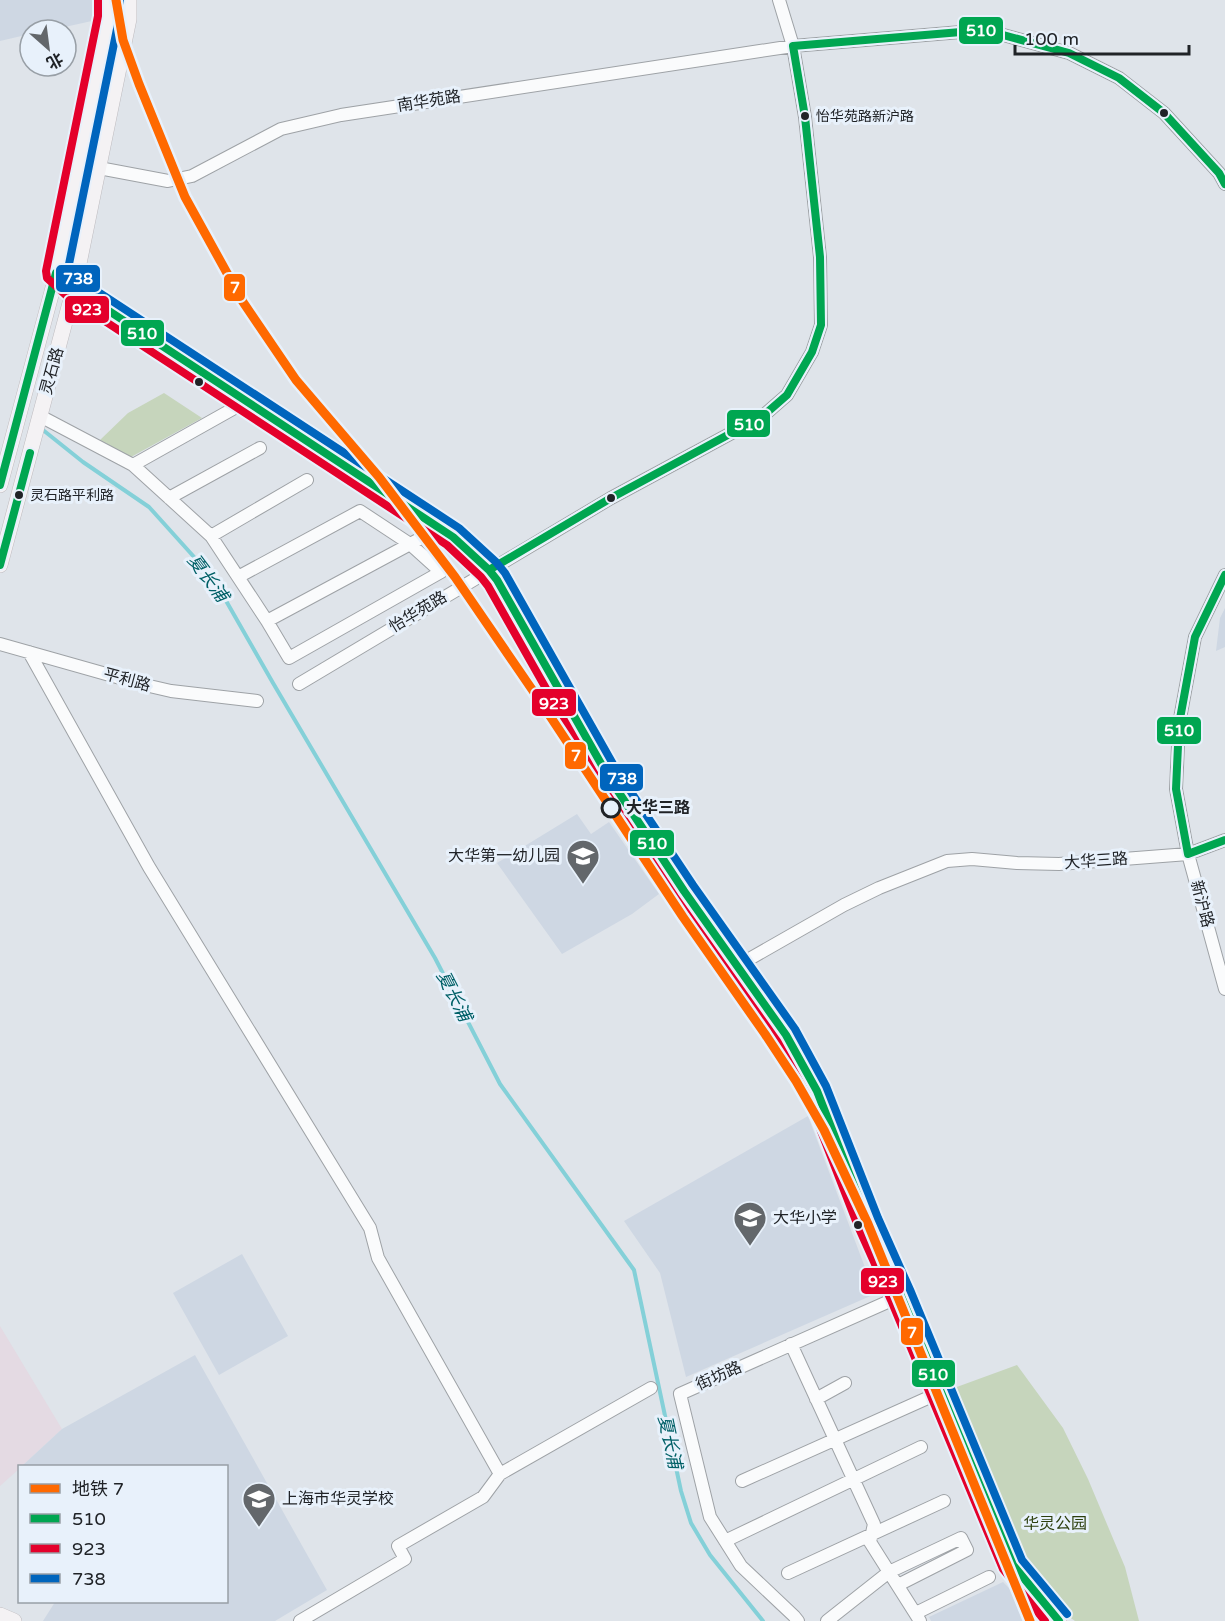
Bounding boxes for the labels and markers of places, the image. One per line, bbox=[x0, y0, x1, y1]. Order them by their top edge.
unlabelled marker bbox=[1158, 107, 1170, 119]
place label: 怡华苑路新沪路 bbox=[816, 108, 914, 125]
marker: 怡华苑路新沪路 bbox=[799, 110, 811, 122]
unlabelled marker bbox=[193, 376, 205, 388]
place label: 灵石路平利路 bbox=[30, 487, 114, 504]
marker: 灵石路平利路 bbox=[13, 489, 25, 501]
unlabelled marker bbox=[605, 492, 617, 504]
marker: 大华三路 bbox=[601, 798, 621, 818]
place label: 大华三路 bbox=[626, 798, 690, 818]
school or university icon: 大华第一幼儿园 bbox=[565, 838, 601, 885]
place label: 大华第一幼儿园 bbox=[448, 846, 560, 866]
school or university icon: 大华小学 bbox=[732, 1200, 768, 1247]
place label: 大华小学 bbox=[773, 1208, 837, 1228]
unlabelled marker bbox=[852, 1219, 864, 1231]
school or university icon: 上海市华灵学校 bbox=[241, 1481, 277, 1528]
place label: 上海市华灵学校 bbox=[282, 1489, 394, 1509]

